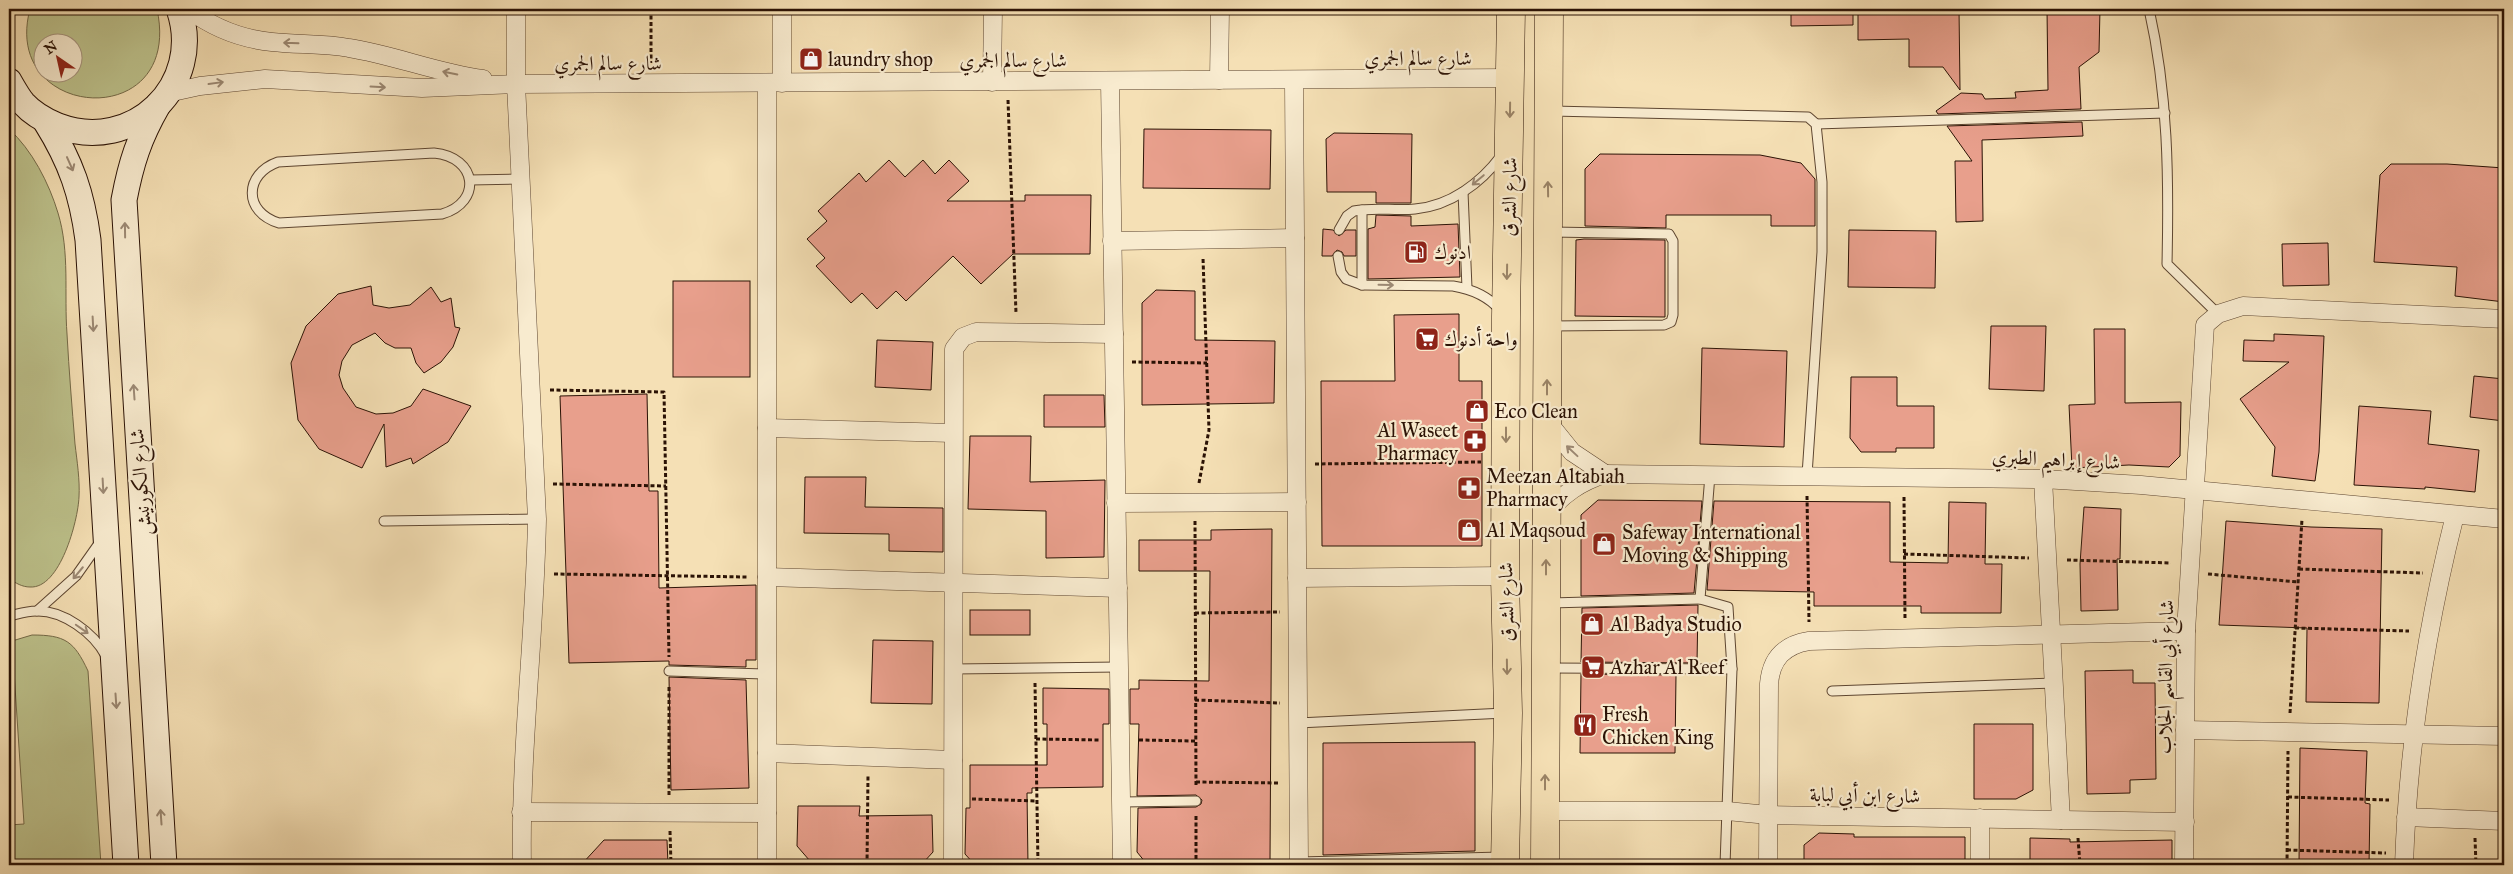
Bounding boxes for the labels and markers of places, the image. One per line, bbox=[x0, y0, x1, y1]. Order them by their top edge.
shop icon: laundry shop bbox=[798, 46, 824, 72]
place label: laundry shop bbox=[828, 47, 933, 71]
fuel station icon: ادنوك bbox=[1403, 239, 1429, 265]
place label: ادنوك bbox=[1434, 240, 1471, 265]
place label: واحة أدنوك bbox=[1444, 325, 1518, 352]
supermarket icon: واحة أدنوك bbox=[1414, 326, 1440, 352]
shop icon: Eco Clean bbox=[1464, 398, 1490, 424]
place label: Eco Clean bbox=[1494, 399, 1578, 423]
place label: Al Waseet Pharmacy bbox=[1376, 418, 1459, 465]
pharmacy icon: Al Waseet Pharmacy bbox=[1462, 428, 1488, 454]
place label: Meezan Altabiah Pharmacy bbox=[1486, 464, 1625, 511]
pharmacy icon: Meezan Altabiah Pharmacy bbox=[1456, 475, 1482, 501]
shop icon: Al Maqsoud bbox=[1456, 517, 1482, 543]
place label: Al Maqsoud bbox=[1485, 518, 1586, 543]
place label: Safeway International Moving & Shipping bbox=[1622, 520, 1801, 568]
shop icon: Safeway International Moving & Shipping bbox=[1591, 531, 1617, 557]
shop icon: Al Badya Studio bbox=[1579, 611, 1605, 637]
place label: Al Badya Studio bbox=[1609, 612, 1742, 636]
supermarket icon: Azhar Al Reef bbox=[1580, 654, 1606, 680]
place label: Azhar Al Reef bbox=[1609, 655, 1728, 679]
place label: Fresh Chicken King bbox=[1602, 702, 1714, 750]
restaurant icon: Fresh Chicken King bbox=[1572, 712, 1598, 738]

